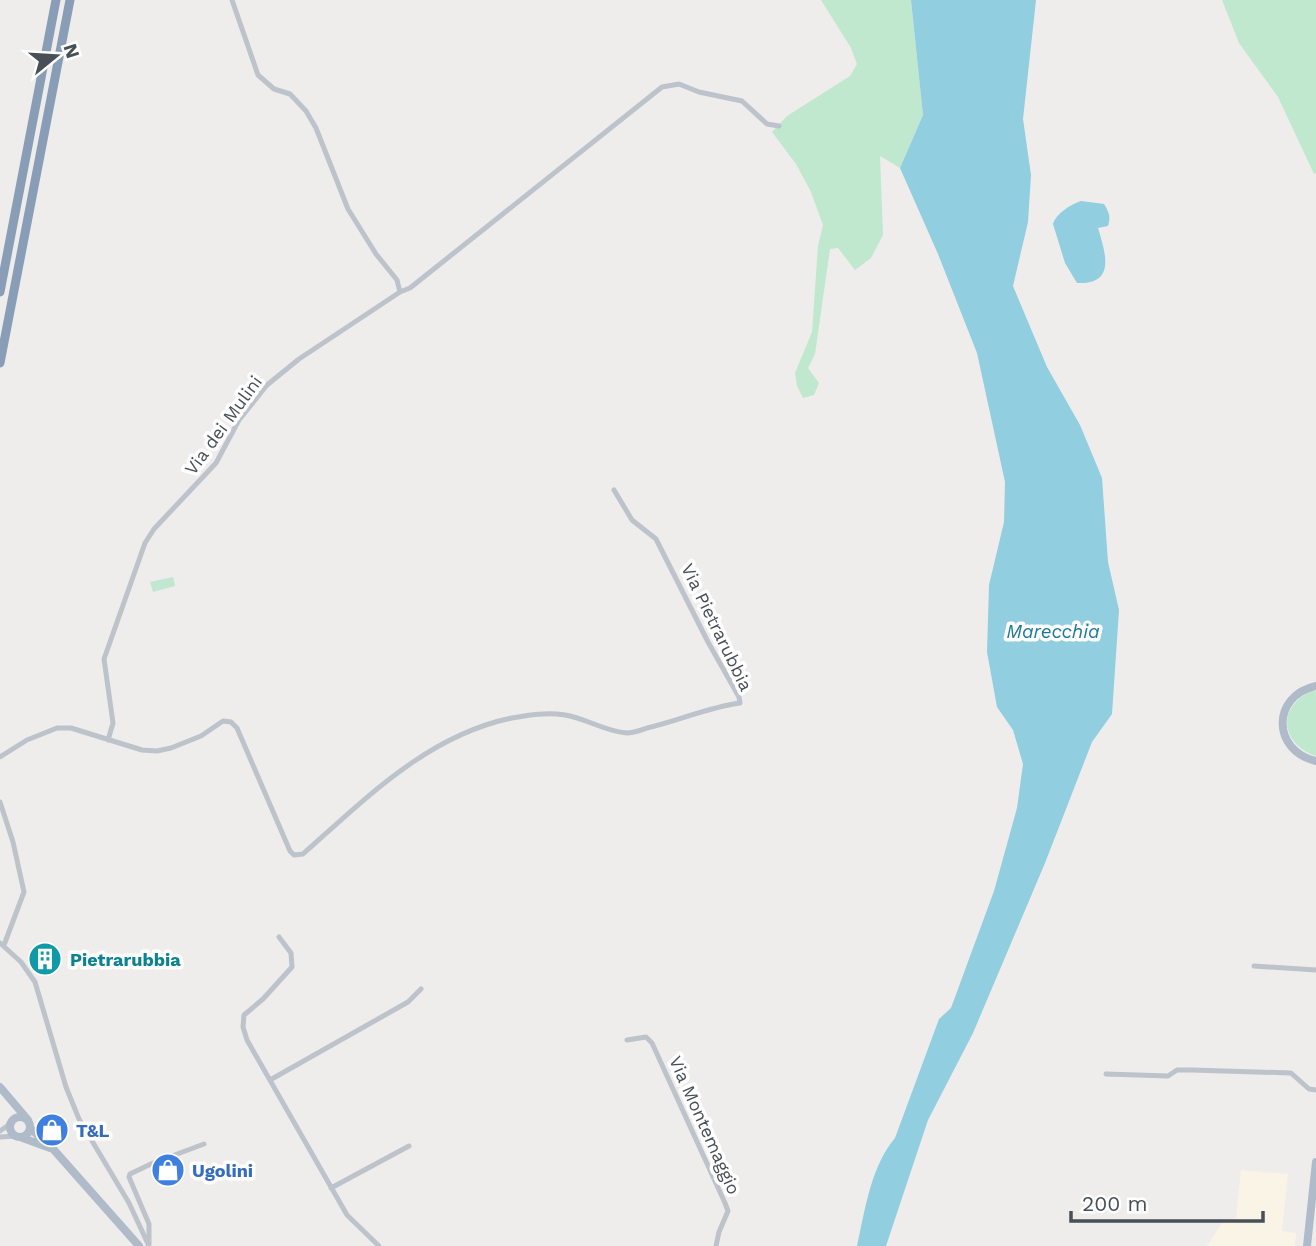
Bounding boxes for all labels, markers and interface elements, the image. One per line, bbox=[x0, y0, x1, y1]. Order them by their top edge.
north arrow bbox=[21, 21, 91, 91]
text: N bbox=[59, 41, 85, 61]
street label: Via dei Mulini bbox=[180, 371, 266, 479]
street label: Via Pietrarubbia bbox=[677, 560, 757, 694]
water label: Marecchia bbox=[1006, 620, 1100, 643]
building icon: Pietrarubbia bbox=[26, 940, 64, 978]
place label: Pietrarubbia bbox=[70, 949, 181, 970]
street label: Via Montemaggio bbox=[665, 1052, 745, 1198]
shop icon: T&L bbox=[33, 1111, 71, 1149]
place label: T&L bbox=[76, 1120, 110, 1141]
shop icon: Ugolini bbox=[149, 1151, 187, 1189]
place label: Ugolini bbox=[192, 1160, 253, 1181]
scale bar bbox=[1071, 1180, 1264, 1224]
text: 200 m bbox=[1082, 1191, 1148, 1216]

